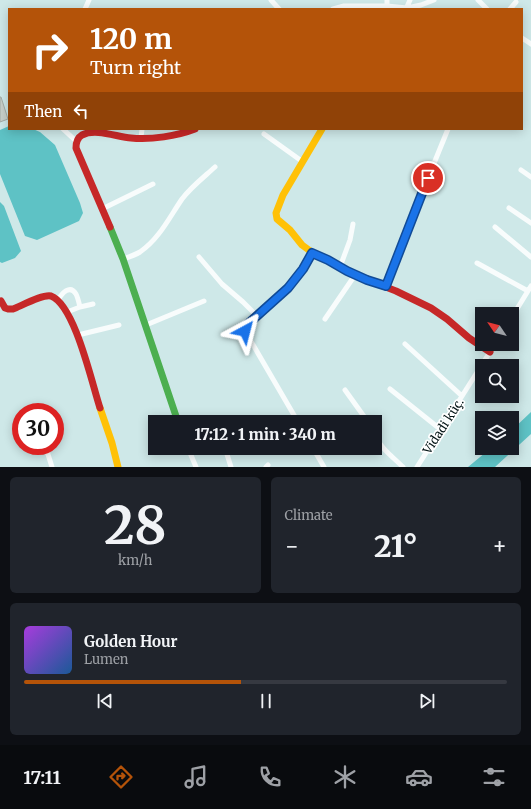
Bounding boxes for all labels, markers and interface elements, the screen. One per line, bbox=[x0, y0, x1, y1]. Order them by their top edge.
text: 120 m bbox=[90, 21, 172, 57]
icon: right bbox=[24, 24, 76, 76]
text: Turn right bbox=[90, 56, 181, 79]
icon: left bbox=[70, 100, 92, 122]
text: Then bbox=[24, 102, 62, 121]
pin bbox=[411, 161, 445, 195]
icon: arrive bbox=[417, 167, 439, 189]
north arrow bbox=[475, 307, 519, 351]
map controls bbox=[475, 307, 519, 455]
position arrow bbox=[224, 310, 266, 352]
button: search bbox=[475, 359, 519, 403]
street label: Vidadi küç. bbox=[419, 395, 467, 458]
speed limit sign: 30 bbox=[12, 403, 64, 455]
button: layers bbox=[475, 411, 519, 455]
text: 17:12 · 1 min · 340 m bbox=[194, 425, 336, 444]
text: 28 bbox=[104, 493, 167, 558]
text: Climate bbox=[285, 507, 333, 524]
text: 21° bbox=[374, 527, 418, 565]
text: − bbox=[285, 532, 299, 560]
text: + bbox=[492, 532, 507, 560]
text: km/h bbox=[118, 552, 152, 569]
text: Golden Hour bbox=[84, 632, 178, 651]
text: Lumen bbox=[84, 651, 128, 668]
icon: previous bbox=[94, 690, 116, 712]
icon: pause bbox=[255, 690, 277, 712]
icon: next bbox=[416, 690, 438, 712]
icon: directions bbox=[107, 763, 135, 791]
icon: music bbox=[182, 763, 210, 791]
icon: phone bbox=[256, 763, 284, 791]
icon: climate bbox=[331, 763, 359, 791]
icon: car bbox=[405, 763, 433, 791]
icon: filters bbox=[480, 763, 508, 791]
text: 17:11 bbox=[23, 766, 61, 789]

